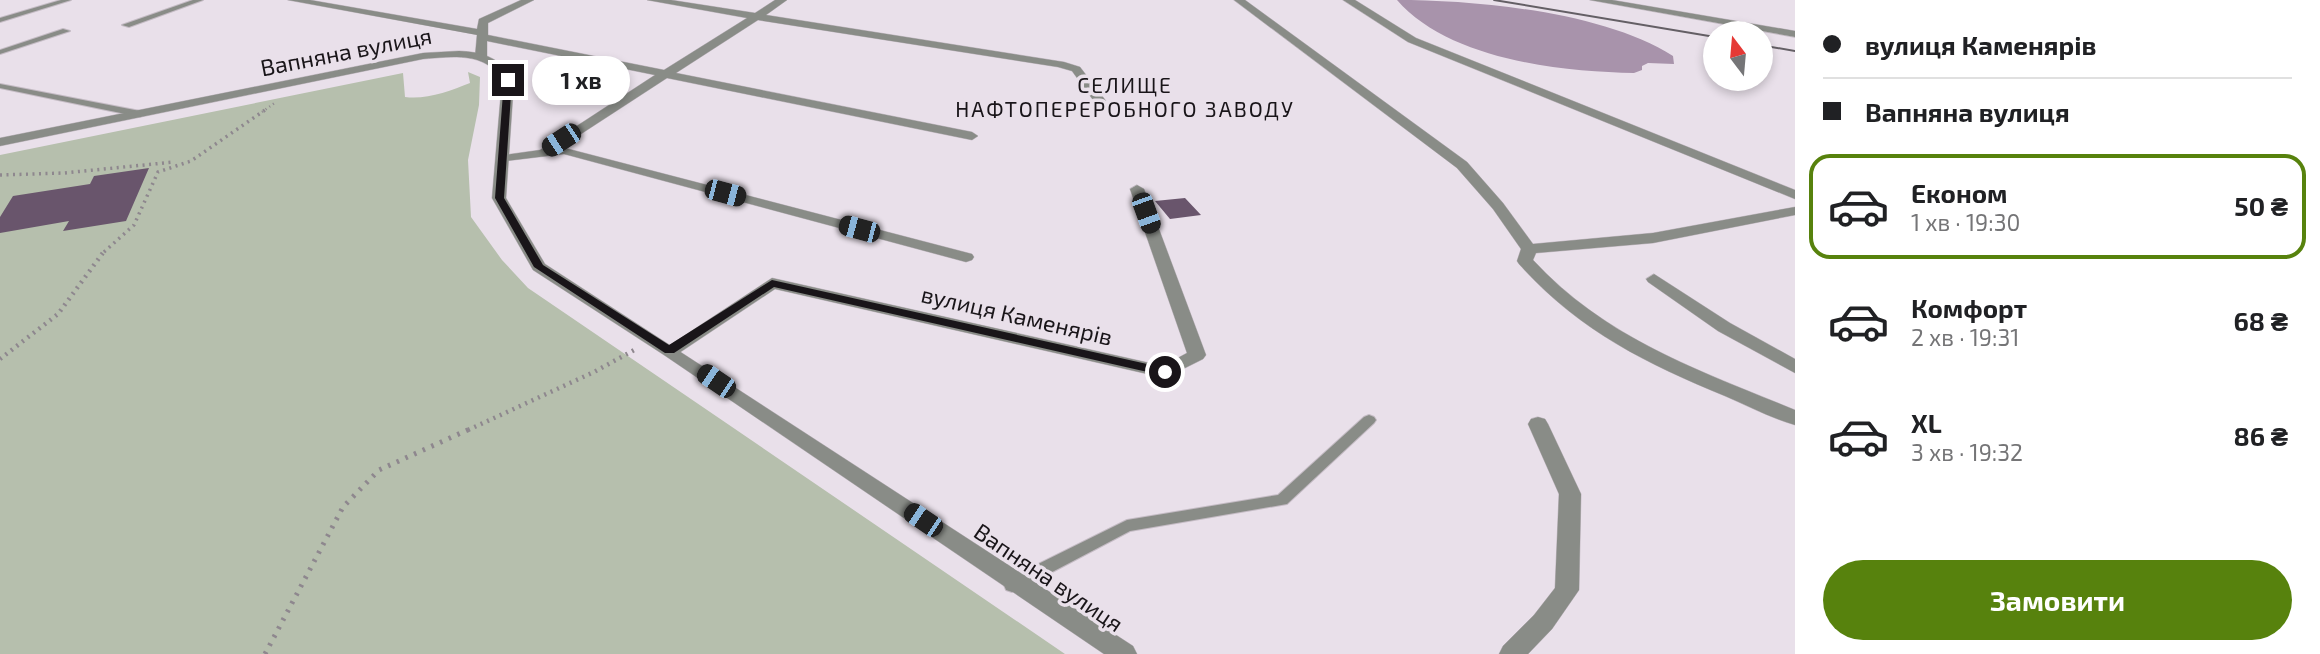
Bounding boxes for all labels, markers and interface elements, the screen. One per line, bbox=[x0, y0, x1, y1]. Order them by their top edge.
street label: Вапняна вулиця bbox=[258, 21, 434, 82]
north arrow bbox=[1703, 21, 1773, 91]
map controls bbox=[1703, 21, 1773, 91]
text: вулиця Каменярів bbox=[1865, 29, 2096, 60]
callout: 1 хв bbox=[532, 56, 630, 104]
route end bbox=[492, 64, 524, 96]
text: 1 хв bbox=[560, 66, 602, 94]
district label: СЕЛИЩЕ НАФТОПЕРЕРОБНОГО ЗАВОДУ bbox=[955, 72, 1295, 121]
text: Вапняна вулиця bbox=[1865, 96, 2070, 127]
car bbox=[538, 120, 585, 160]
icon: car bbox=[1827, 175, 1890, 238]
car bbox=[702, 177, 749, 209]
text: Економ bbox=[1911, 177, 2008, 208]
car bbox=[1129, 190, 1164, 236]
text: 50 ₴ bbox=[2234, 190, 2288, 221]
text: 1 хв · 19:30 bbox=[1911, 208, 2020, 236]
car bbox=[836, 213, 883, 245]
street label: вулиця Каменярів bbox=[918, 279, 1115, 352]
icon: car bbox=[1827, 290, 1890, 353]
text: Комфорт bbox=[1911, 292, 2027, 323]
text: 68 ₴ bbox=[2234, 305, 2288, 336]
text: 2 хв · 19:31 bbox=[1911, 323, 2019, 351]
route start bbox=[1149, 356, 1181, 388]
car bbox=[693, 361, 740, 401]
icon: car bbox=[1827, 405, 1890, 468]
text: XL bbox=[1911, 407, 1942, 438]
text: 86 ₴ bbox=[2234, 420, 2288, 451]
text: 3 хв · 19:32 bbox=[1911, 438, 2023, 466]
car bbox=[900, 500, 947, 540]
street label: Вапняна вулиця bbox=[969, 517, 1129, 638]
button: Замовити bbox=[1823, 560, 2292, 640]

